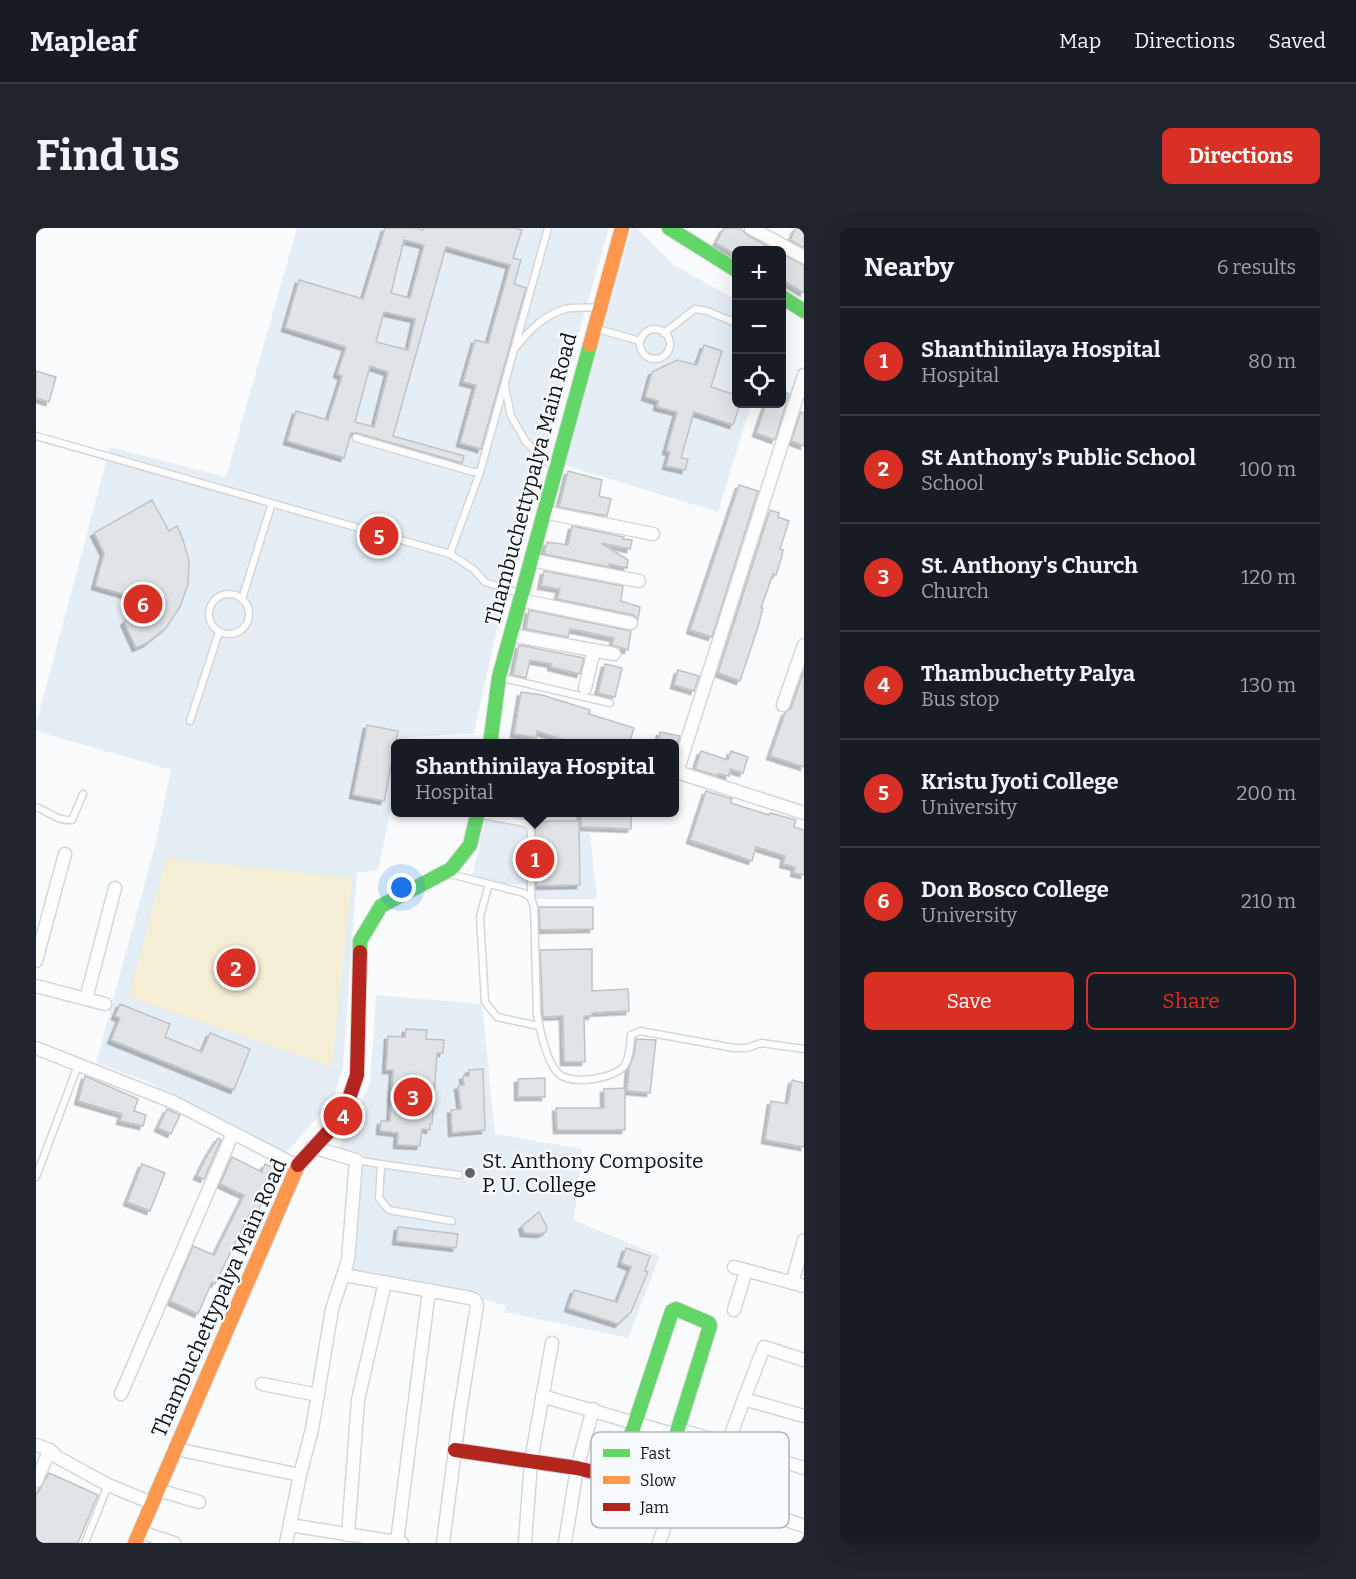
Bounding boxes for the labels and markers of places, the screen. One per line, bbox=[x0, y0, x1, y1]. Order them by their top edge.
pin: 5 bbox=[360, 514, 398, 558]
pin: 6 bbox=[124, 582, 162, 626]
pin: 1 bbox=[516, 836, 554, 882]
pin: 2 bbox=[216, 946, 256, 990]
pin: 3 bbox=[394, 1074, 433, 1120]
pin: 4 bbox=[324, 1094, 362, 1138]
place label: St. Anthony Composite P. U. College bbox=[482, 1148, 704, 1198]
marker: St. Anthony Composite P. U. College bbox=[463, 1166, 477, 1180]

